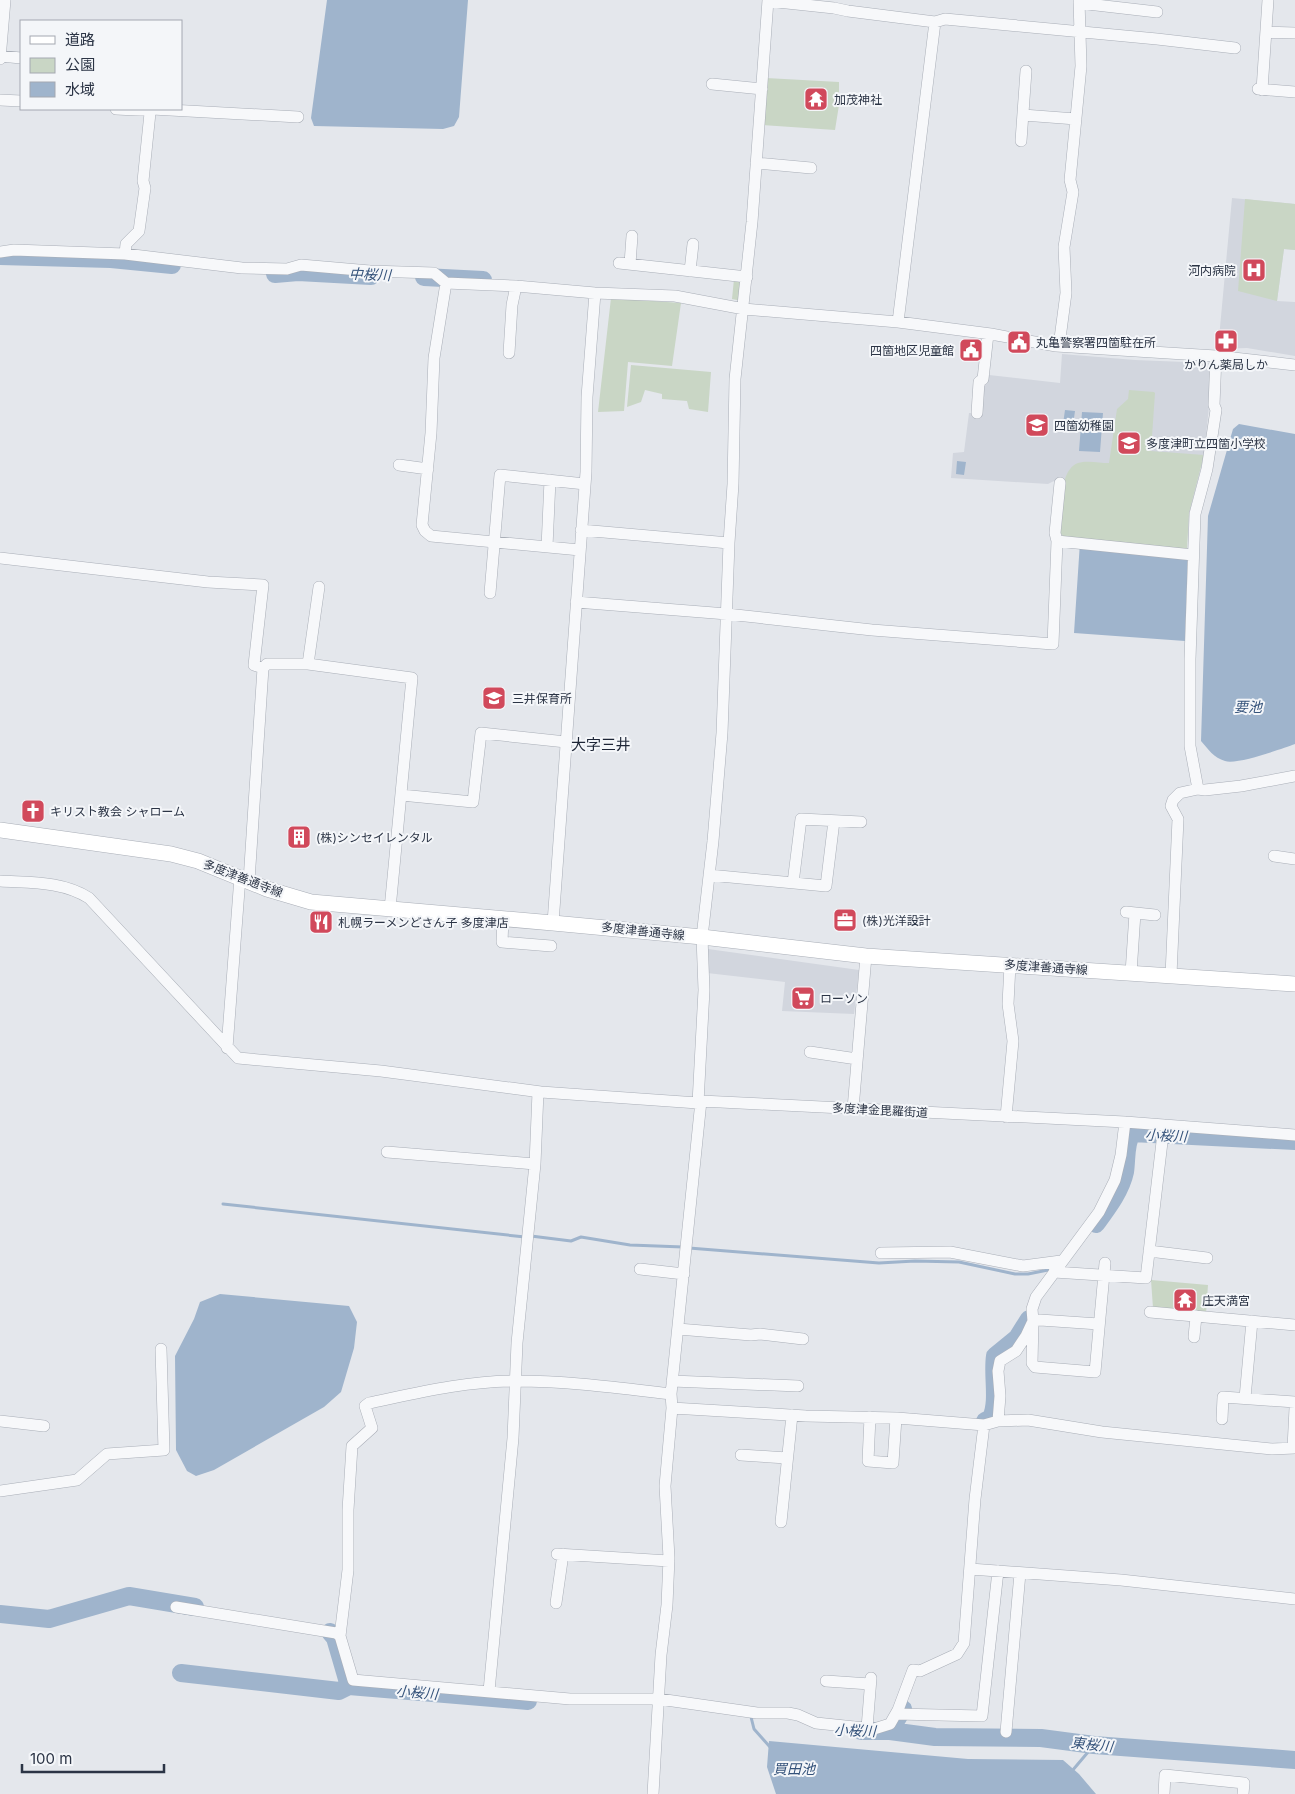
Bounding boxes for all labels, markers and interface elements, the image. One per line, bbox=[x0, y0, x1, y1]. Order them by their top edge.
legend bbox=[20, 20, 182, 110]
text: 道路 bbox=[65, 30, 95, 49]
text: 公園 bbox=[65, 55, 95, 74]
text: 水域 bbox=[65, 80, 95, 99]
temple icon: 加茂神社 bbox=[803, 86, 829, 112]
place label: 加茂神社 bbox=[834, 92, 882, 107]
hospital icon: 河内病院 bbox=[1241, 257, 1267, 283]
place label: 河内病院 bbox=[1188, 263, 1236, 278]
water label: 中桜川 bbox=[349, 265, 393, 283]
pharmacy icon: かりん薬局しか bbox=[1213, 328, 1239, 354]
public building icon: 丸亀警察署四箇駐在所 bbox=[1006, 329, 1032, 355]
place label: 丸亀警察署四箇駐在所 bbox=[1036, 335, 1156, 350]
public building icon: 四箇地区児童館 bbox=[958, 337, 984, 363]
place label: 四箇地区児童館 bbox=[870, 343, 954, 358]
place label: かりん薬局しか bbox=[1184, 357, 1268, 372]
school or university icon: 四箇幼稚園 bbox=[1024, 412, 1050, 438]
place label: 四箇幼稚園 bbox=[1054, 418, 1114, 433]
school or university icon: 多度津町立四箇小学校 bbox=[1116, 430, 1142, 456]
place label: 多度津町立四箇小学校 bbox=[1146, 436, 1266, 451]
school or university icon: 三井保育所 bbox=[481, 685, 507, 711]
place label: 三井保育所 bbox=[512, 691, 572, 706]
water label: 要池 bbox=[1234, 698, 1264, 715]
district label: 大字三井 bbox=[571, 735, 631, 754]
church icon: キリスト教会 シャローム bbox=[20, 798, 46, 824]
place label: キリスト教会 シャローム bbox=[50, 804, 185, 819]
building icon: (株)シンセイレンタル bbox=[286, 824, 312, 850]
place label: (株)シンセイレンタル bbox=[316, 830, 433, 845]
street label: 多度津善通寺線 bbox=[201, 856, 285, 900]
office icon: (株)光洋設計 bbox=[832, 907, 858, 933]
restaurant icon: 札幌ラーメンどさん子 多度津店 bbox=[308, 909, 334, 935]
place label: (株)光洋設計 bbox=[862, 913, 931, 928]
place label: 札幌ラーメンどさん子 多度津店 bbox=[338, 915, 509, 930]
street label: 多度津善通寺線 bbox=[600, 919, 686, 943]
street label: 多度津善通寺線 bbox=[1004, 957, 1088, 977]
supermarket icon: ローソン bbox=[790, 985, 816, 1011]
place label: ローソン bbox=[820, 991, 868, 1006]
street label: 多度津金毘羅街道 bbox=[832, 1100, 928, 1120]
water label: 小桜川 bbox=[1145, 1125, 1189, 1145]
temple icon: 庄天満宮 bbox=[1172, 1287, 1198, 1313]
place label: 庄天満宮 bbox=[1202, 1293, 1250, 1308]
water label: 小桜川 bbox=[395, 1682, 441, 1702]
water label: 小桜川 bbox=[834, 1721, 878, 1739]
water label: 東桜川 bbox=[1070, 1733, 1116, 1755]
scale bar bbox=[22, 1742, 165, 1774]
text: 100 m bbox=[30, 1749, 72, 1768]
water label: 買田池 bbox=[773, 1760, 817, 1777]

